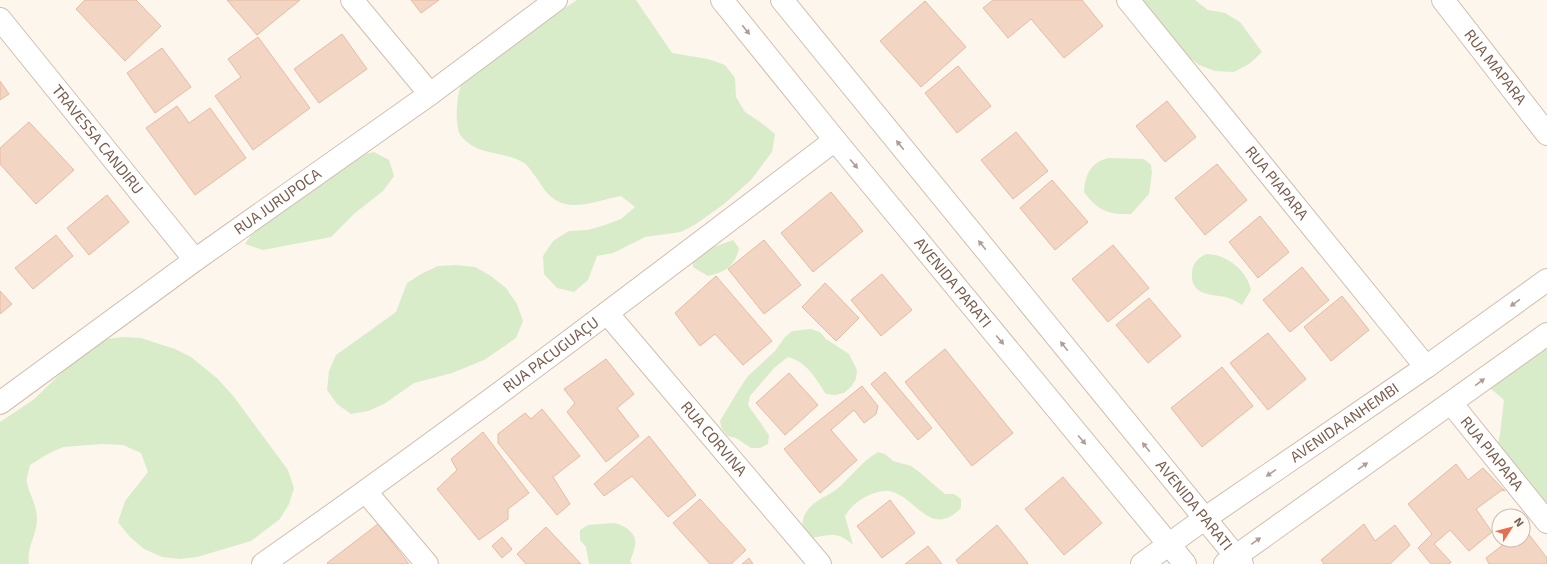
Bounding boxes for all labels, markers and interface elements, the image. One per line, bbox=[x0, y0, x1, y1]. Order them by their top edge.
one-way arrow bbox=[742, 25, 751, 36]
street label: RUA MAPARA bbox=[1461, 25, 1531, 108]
street label: TRAVESSA CANDIRU bbox=[49, 81, 148, 197]
one-way arrow bbox=[895, 139, 904, 150]
street label: RUA PIAPARA bbox=[1242, 142, 1313, 224]
one-way arrow bbox=[850, 159, 859, 170]
street label: RUA JURUPOCA bbox=[230, 164, 325, 238]
street label: AVENIDA PARATI bbox=[911, 233, 996, 331]
one-way arrow bbox=[977, 240, 986, 251]
one-way arrow bbox=[1510, 299, 1521, 307]
street label: RUA PACUGUAÇU bbox=[499, 312, 602, 396]
one-way arrow bbox=[995, 335, 1004, 345]
one-way arrow bbox=[1060, 341, 1068, 352]
street label: AVENIDA ANHEMBI bbox=[1286, 378, 1402, 465]
one-way arrow bbox=[1474, 378, 1485, 387]
street label: RUA CORVINA bbox=[678, 397, 752, 480]
street label: RUA PIAPARA bbox=[1457, 412, 1528, 494]
one-way arrow bbox=[1078, 435, 1087, 445]
one-way arrow bbox=[1142, 442, 1150, 453]
street label: AVENIDA PARATI bbox=[1153, 456, 1237, 553]
one-way arrow bbox=[1357, 462, 1368, 470]
one-way arrow bbox=[1265, 469, 1276, 477]
north arrow bbox=[1491, 508, 1531, 548]
text: N bbox=[1512, 515, 1527, 529]
one-way arrow bbox=[1251, 537, 1262, 545]

